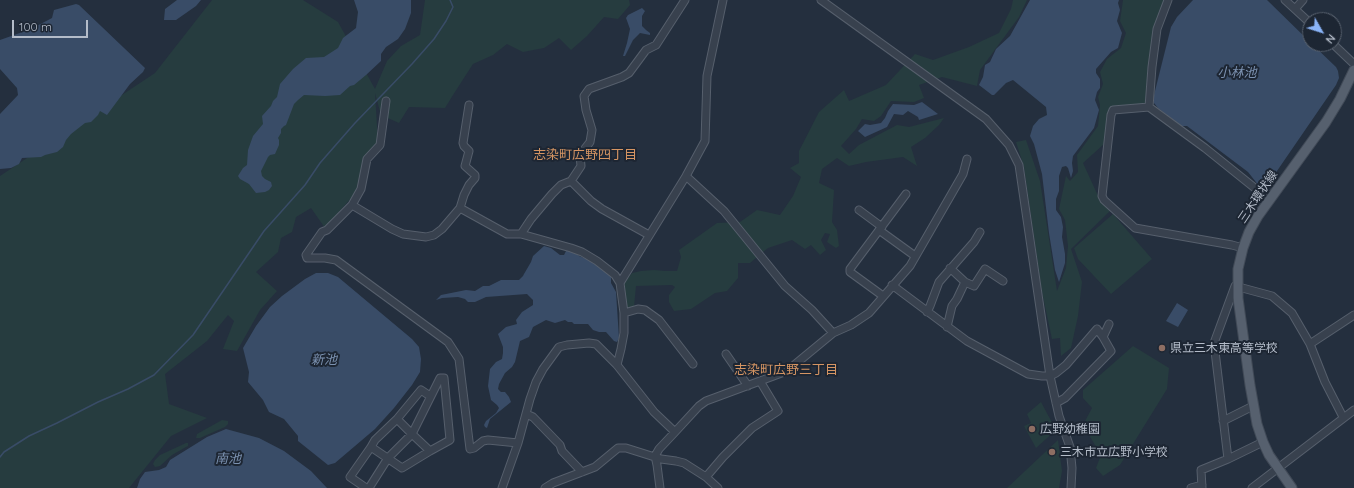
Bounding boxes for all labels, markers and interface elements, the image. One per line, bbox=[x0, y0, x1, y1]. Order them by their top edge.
scale bar bbox=[14, 12, 90, 38]
north arrow bbox=[1302, 12, 1342, 52]
text: 100 m bbox=[19, 19, 52, 34]
text: N bbox=[1323, 31, 1339, 46]
water label: 小林池 bbox=[1218, 65, 1256, 81]
district label: 志染町広野四丁目 bbox=[533, 147, 637, 163]
street label: 三木環状線 bbox=[1235, 168, 1281, 226]
place label: 県立三木東高等学校 bbox=[1170, 341, 1278, 355]
marker: 県立三木東高等学校 bbox=[1157, 343, 1167, 353]
water label: 新池 bbox=[311, 352, 337, 368]
district label: 志染町広野三丁目 bbox=[734, 362, 838, 378]
place label: 広野幼稚園 bbox=[1040, 422, 1100, 436]
marker: 広野幼稚園 bbox=[1027, 424, 1037, 434]
place label: 三木市立広野小学校 bbox=[1060, 445, 1168, 459]
marker: 三木市立広野小学校 bbox=[1047, 447, 1057, 457]
water label: 南池 bbox=[215, 451, 241, 467]

